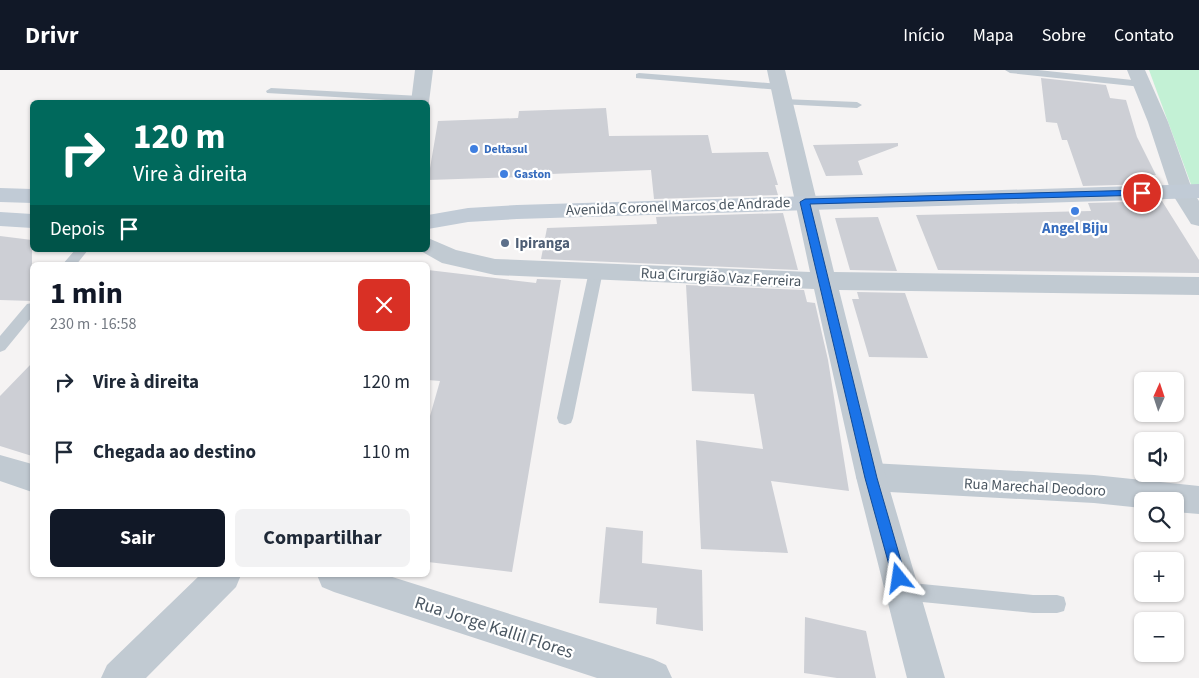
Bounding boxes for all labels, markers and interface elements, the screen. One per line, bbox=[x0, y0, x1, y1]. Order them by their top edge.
text: Drivr bbox=[25, 18, 79, 53]
text: Início bbox=[903, 23, 945, 48]
text: Mapa bbox=[973, 23, 1014, 48]
text: Sobre bbox=[1042, 23, 1086, 48]
text: Contato bbox=[1114, 23, 1174, 48]
text: 120 m bbox=[133, 112, 225, 162]
icon: right bbox=[50, 120, 115, 185]
place label: Deltasul bbox=[484, 141, 528, 158]
marker: Deltasul bbox=[468, 143, 480, 155]
text: Vire à direita bbox=[133, 158, 247, 190]
place label: Gaston bbox=[514, 166, 551, 183]
marker: Gaston bbox=[498, 168, 510, 180]
pin bbox=[1121, 172, 1163, 214]
icon: arrive bbox=[1128, 179, 1156, 207]
street label: Avenida Coronel Marcos de Andrade bbox=[565, 192, 791, 221]
marker: Angel Biju bbox=[1069, 205, 1081, 217]
icon: arrive bbox=[115, 215, 143, 243]
text: Depois bbox=[50, 216, 105, 243]
place label: Angel Biju bbox=[1041, 218, 1108, 239]
place label: Ipiranga bbox=[515, 233, 570, 254]
marker: Ipiranga bbox=[499, 237, 511, 249]
street label: Rua Cirurgião Vaz Ferreira bbox=[640, 263, 802, 292]
text: 1 min bbox=[50, 272, 123, 315]
button: close bbox=[358, 279, 410, 331]
text: 230 m · 16:58 bbox=[50, 313, 137, 335]
icon: right bbox=[50, 368, 78, 396]
text: Vire à direita bbox=[93, 369, 199, 396]
text: 120 m bbox=[362, 369, 410, 396]
north arrow bbox=[1134, 372, 1184, 422]
map controls bbox=[1134, 372, 1184, 662]
button: sound bbox=[1134, 432, 1184, 482]
icon: arrive bbox=[50, 438, 78, 466]
text: Chegada ao destino bbox=[93, 439, 256, 466]
text: 110 m bbox=[362, 439, 410, 466]
street label: Rua Marechal Deodoro bbox=[963, 473, 1106, 502]
button: search bbox=[1134, 492, 1184, 542]
button: Sair bbox=[50, 509, 225, 567]
button: Compartilhar bbox=[235, 509, 410, 567]
position arrow bbox=[872, 551, 924, 603]
button: + bbox=[1134, 552, 1184, 602]
street label: Rua Jorge Kallil Flores bbox=[411, 590, 576, 665]
button: − bbox=[1134, 612, 1184, 662]

